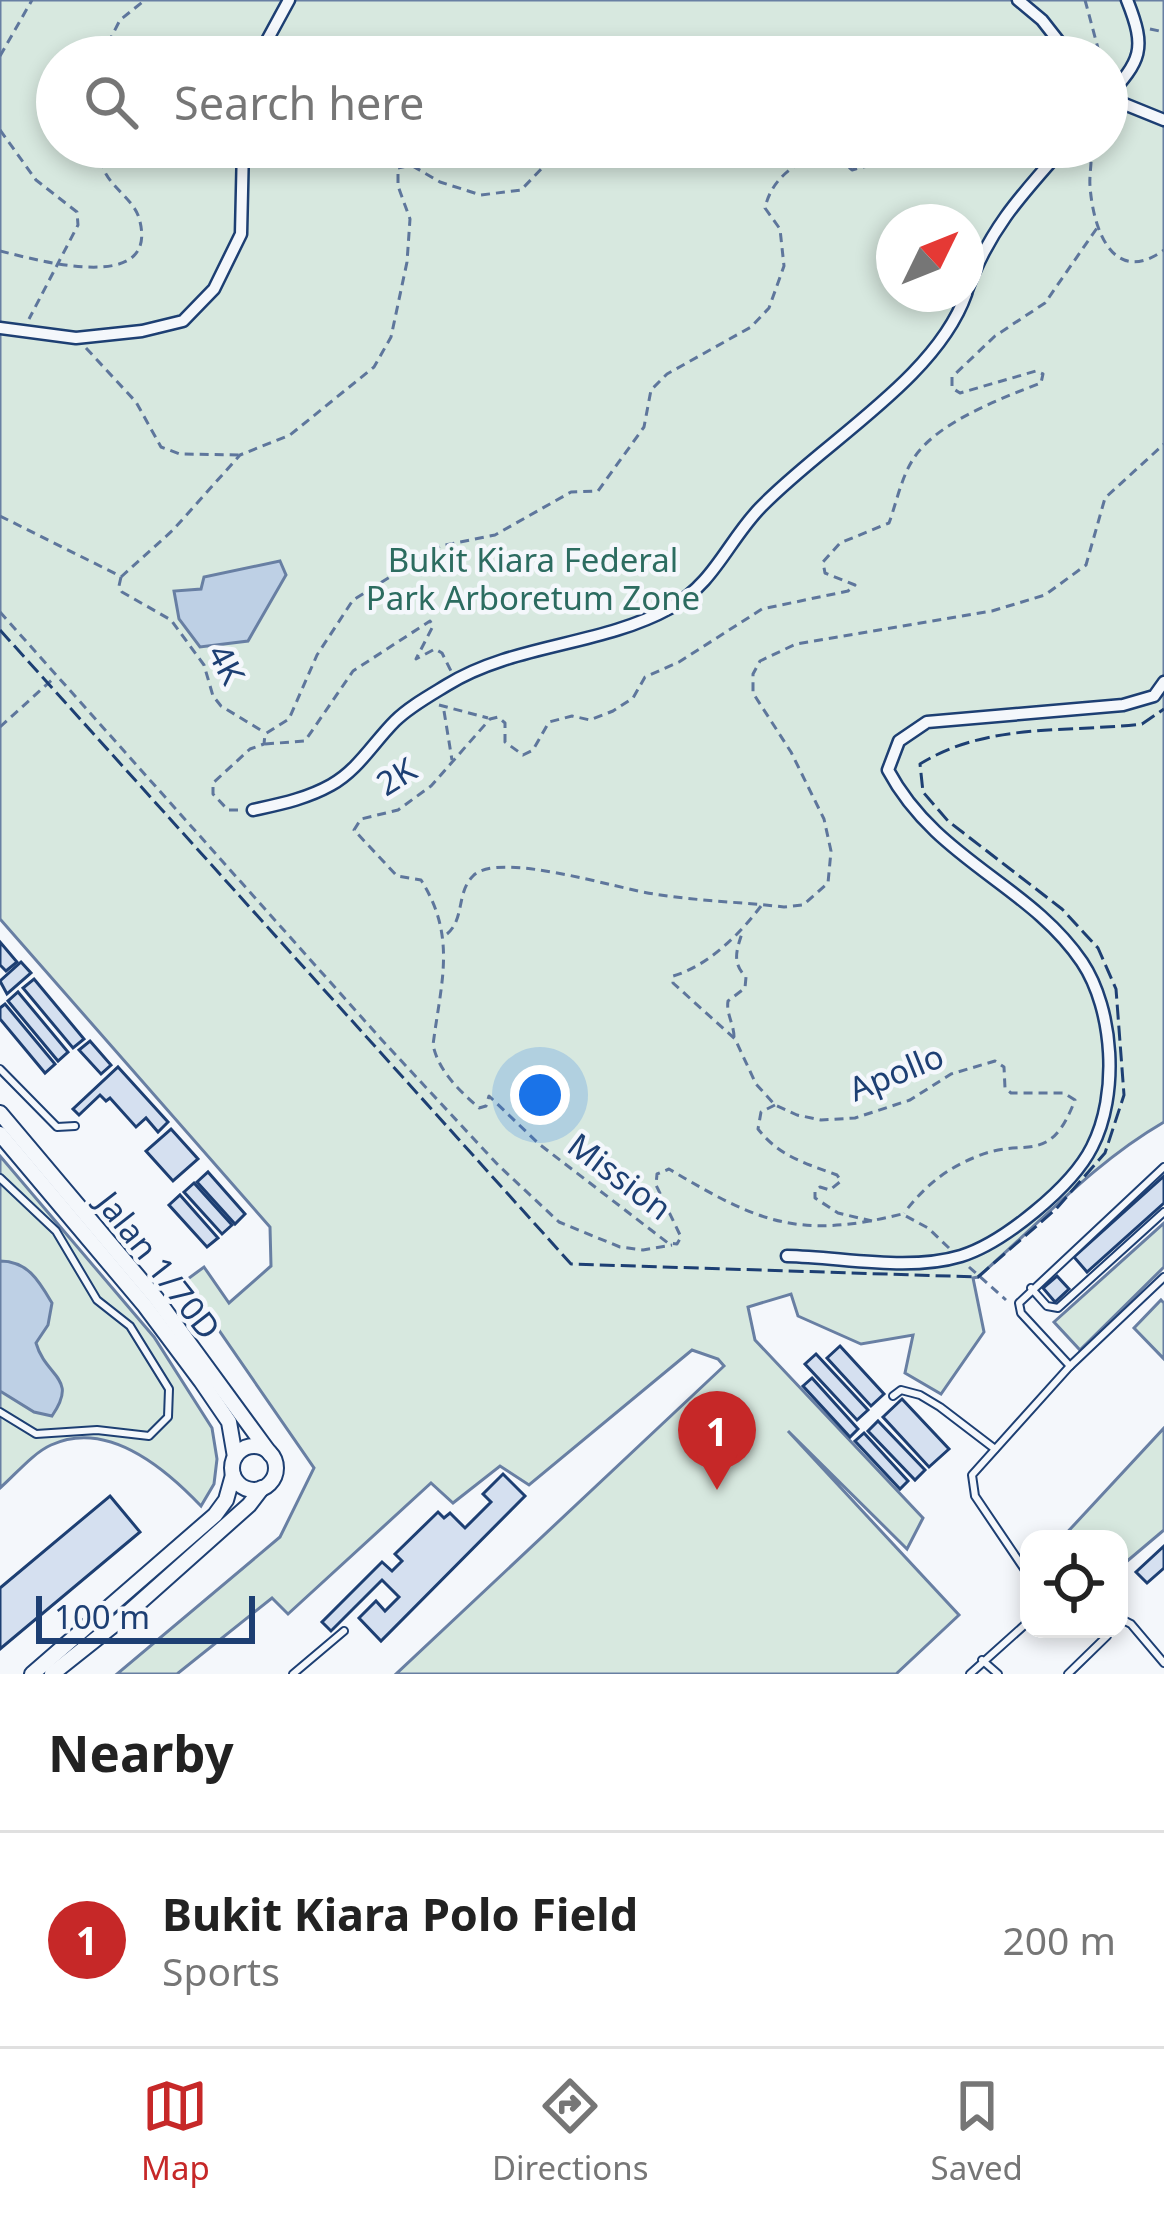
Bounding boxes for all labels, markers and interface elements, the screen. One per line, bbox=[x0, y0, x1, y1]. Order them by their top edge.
search box bbox=[36, 36, 1128, 168]
icon: search bbox=[78, 69, 144, 135]
text: Search here bbox=[174, 72, 424, 133]
north arrow bbox=[876, 204, 984, 312]
park label: Bukit Kiara Federal Park Arboretum Zone bbox=[366, 537, 700, 620]
street label: 4K bbox=[198, 636, 256, 692]
street label: 2K bbox=[367, 746, 425, 805]
street label: Apollo bbox=[842, 1033, 950, 1111]
your location bbox=[510, 1065, 570, 1125]
street label: Mission bbox=[559, 1122, 681, 1230]
street label: Jalan 1/70D bbox=[85, 1179, 231, 1348]
pin: 1 bbox=[678, 1391, 756, 1490]
map controls bbox=[1020, 1530, 1128, 1638]
button: locate bbox=[1020, 1530, 1128, 1638]
scale bar bbox=[36, 1590, 255, 1643]
text: 100 m bbox=[54, 1594, 150, 1639]
text: Nearby bbox=[48, 1717, 234, 1787]
text: Bukit Kiara Polo Field bbox=[162, 1883, 638, 1944]
text: 1 bbox=[76, 1913, 98, 1966]
text: 200 m bbox=[1002, 1913, 1116, 1966]
text: Sports bbox=[162, 1944, 280, 1997]
tab: Map bbox=[141, 2073, 210, 2190]
tab: Directions bbox=[492, 2073, 649, 2190]
tab: Saved bbox=[931, 2073, 1023, 2190]

